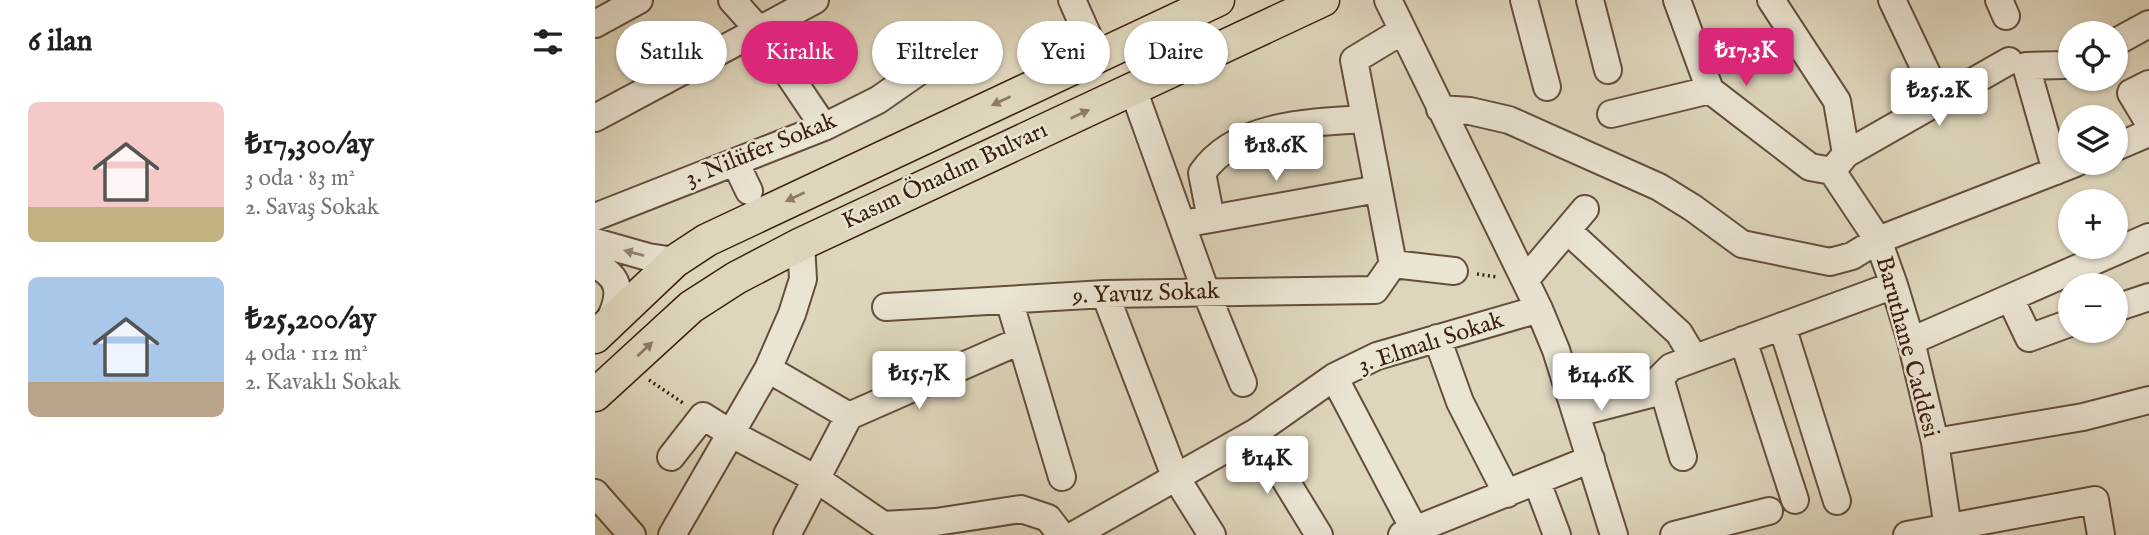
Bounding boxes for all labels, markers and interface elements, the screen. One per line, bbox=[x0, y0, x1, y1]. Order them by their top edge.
chip: Satılık bbox=[616, 21, 727, 84]
chip: Kiralık bbox=[741, 21, 858, 84]
chip: Filtreler bbox=[872, 21, 1003, 84]
chip: Yeni bbox=[1017, 21, 1110, 84]
chip: Daire bbox=[1124, 21, 1228, 84]
map controls bbox=[2058, 21, 2128, 343]
button: locate bbox=[2058, 21, 2128, 91]
text: 6 ilan bbox=[28, 23, 92, 61]
icon: filters bbox=[529, 23, 567, 61]
pin: ₺17.3K bbox=[1689, 28, 1803, 88]
text: ₺17.3K bbox=[1715, 36, 1777, 65]
pin: ₺25.2K bbox=[1882, 68, 1996, 128]
text: ₺25.2K bbox=[1907, 76, 1971, 105]
one-way arrow bbox=[991, 96, 1011, 107]
button: layers bbox=[2058, 105, 2128, 175]
street label: 3. Nilüfer Sokak bbox=[681, 106, 841, 194]
one-way arrow bbox=[1070, 108, 1090, 120]
street label: Kasım Önadım Bulvarı bbox=[837, 115, 1053, 237]
pin: ₺18.6K bbox=[1219, 124, 1333, 183]
text: ₺17,300/ay bbox=[245, 126, 374, 164]
icon: home bbox=[84, 130, 168, 214]
text: ₺18.6K bbox=[1245, 131, 1307, 160]
text: 3 oda · 83 m² bbox=[245, 164, 355, 193]
button: + bbox=[2058, 189, 2128, 259]
one-way arrow bbox=[784, 192, 805, 203]
text: 2. Savaş Sokak bbox=[245, 193, 379, 222]
one-way arrow bbox=[624, 248, 645, 258]
street label: Baruthane Caddesi bbox=[1868, 253, 1946, 441]
button: − bbox=[2058, 273, 2128, 343]
street label: 9. Yavuz Sokak bbox=[1071, 276, 1220, 312]
text: ₺25,200/ay bbox=[245, 301, 376, 339]
icon: home bbox=[84, 305, 168, 389]
street label: 3. Elmalı Sokak bbox=[1354, 305, 1508, 381]
text: 4 oda · 112 m² bbox=[245, 339, 368, 368]
one-way arrow bbox=[636, 341, 654, 357]
pin: ₺15.7K bbox=[862, 352, 976, 411]
pin: ₺14.6K bbox=[1544, 354, 1658, 413]
text: ₺15.7K bbox=[888, 359, 950, 388]
text: ₺14.6K bbox=[1569, 361, 1633, 390]
text: 2. Kavaklı Sokak bbox=[245, 368, 401, 397]
pin: ₺14K bbox=[1226, 436, 1308, 496]
text: ₺14K bbox=[1242, 444, 1292, 473]

